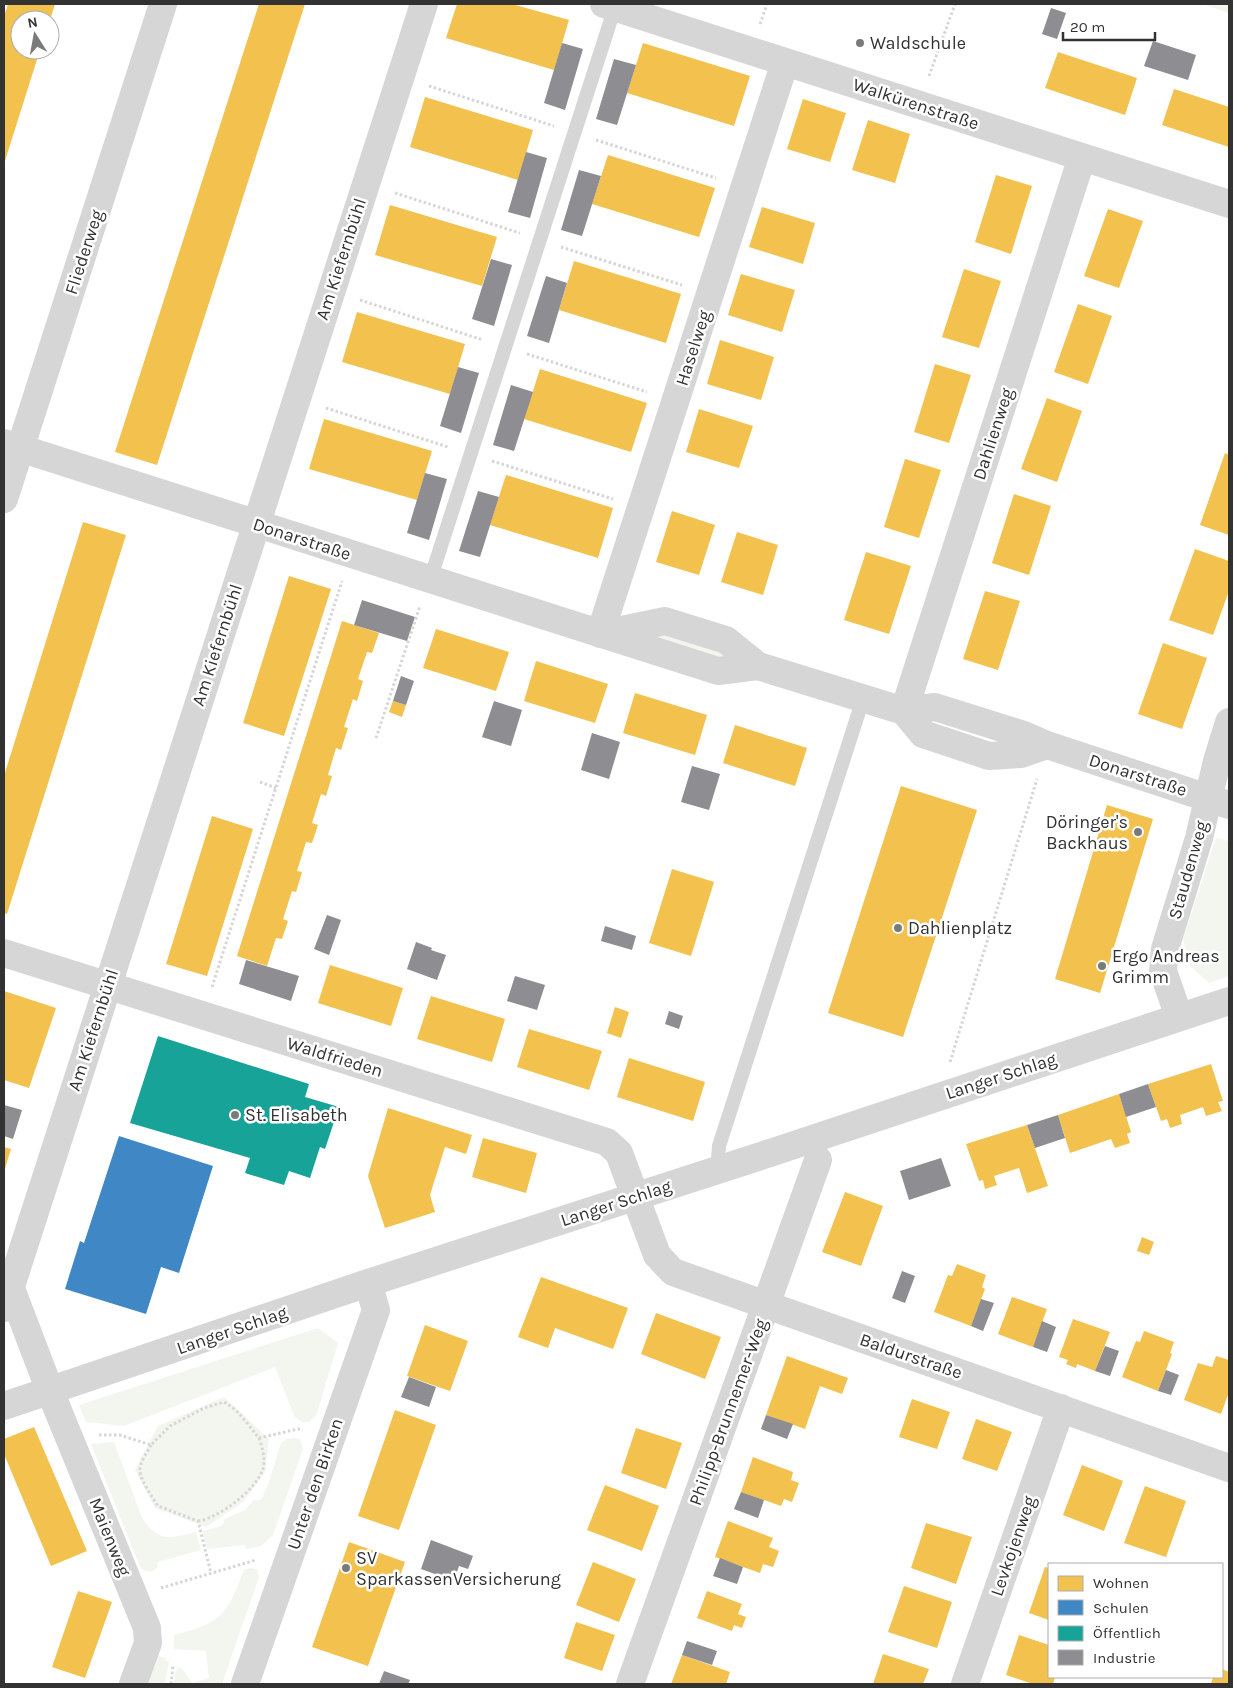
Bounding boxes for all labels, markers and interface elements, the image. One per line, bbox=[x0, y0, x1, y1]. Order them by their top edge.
north arrow bbox=[10, 10, 60, 60]
scale bar bbox=[1063, 10, 1156, 42]
text: N bbox=[26, 13, 39, 32]
text: 20 m bbox=[1070, 18, 1105, 36]
place label: Waldschule bbox=[870, 32, 966, 54]
marker: Waldschule bbox=[854, 37, 866, 49]
street label: Walkürenstraße bbox=[850, 73, 982, 135]
street label: Am Kiefernbühl bbox=[311, 195, 371, 323]
street label: Fliederweg bbox=[60, 207, 108, 297]
street label: Haselweg bbox=[670, 307, 716, 389]
street label: Dahlienweg bbox=[968, 385, 1018, 483]
street label: Donarstraße bbox=[250, 513, 354, 565]
street label: Am Kiefernbühl bbox=[187, 581, 247, 709]
street label: Donarstraße bbox=[1086, 749, 1190, 801]
place label: Döringer's Backhaus bbox=[1046, 811, 1128, 854]
street label: Staudenweg bbox=[1163, 818, 1213, 922]
marker: Döringer's Backhaus bbox=[1132, 826, 1144, 838]
place label: Dahlienplatz bbox=[908, 917, 1012, 939]
marker: Dahlienplatz bbox=[892, 922, 904, 934]
place label: Ergo Andreas Grimm bbox=[1112, 945, 1220, 988]
marker: Ergo Andreas Grimm bbox=[1096, 960, 1108, 972]
street label: Am Kiefernbühl bbox=[63, 966, 123, 1094]
street label: Waldfrieden bbox=[284, 1032, 386, 1082]
street label: Langer Schlag bbox=[943, 1048, 1059, 1104]
place label: St. Elisabeth bbox=[245, 1104, 348, 1126]
marker: St. Elisabeth bbox=[229, 1109, 241, 1121]
street label: Langer Schlag bbox=[558, 1175, 674, 1231]
street label: Langer Schlag bbox=[174, 1301, 290, 1359]
street label: Philipp-Brunnemer-Weg bbox=[684, 1316, 772, 1508]
street label: Baldurstraße bbox=[857, 1328, 965, 1384]
street label: Unter den Birken bbox=[282, 1415, 348, 1553]
street label: Levkojenweg bbox=[986, 1493, 1040, 1599]
street label: Maienweg bbox=[84, 1494, 136, 1580]
place label: SV SparkassenVersicherung bbox=[356, 1547, 561, 1590]
marker: SV SparkassenVersicherung bbox=[340, 1562, 352, 1574]
legend bbox=[1048, 1563, 1223, 1678]
text: Wohnen bbox=[1093, 1574, 1149, 1592]
text: Schulen bbox=[1093, 1599, 1149, 1617]
text: Öffentlich bbox=[1093, 1624, 1161, 1642]
text: Industrie bbox=[1093, 1649, 1155, 1667]

